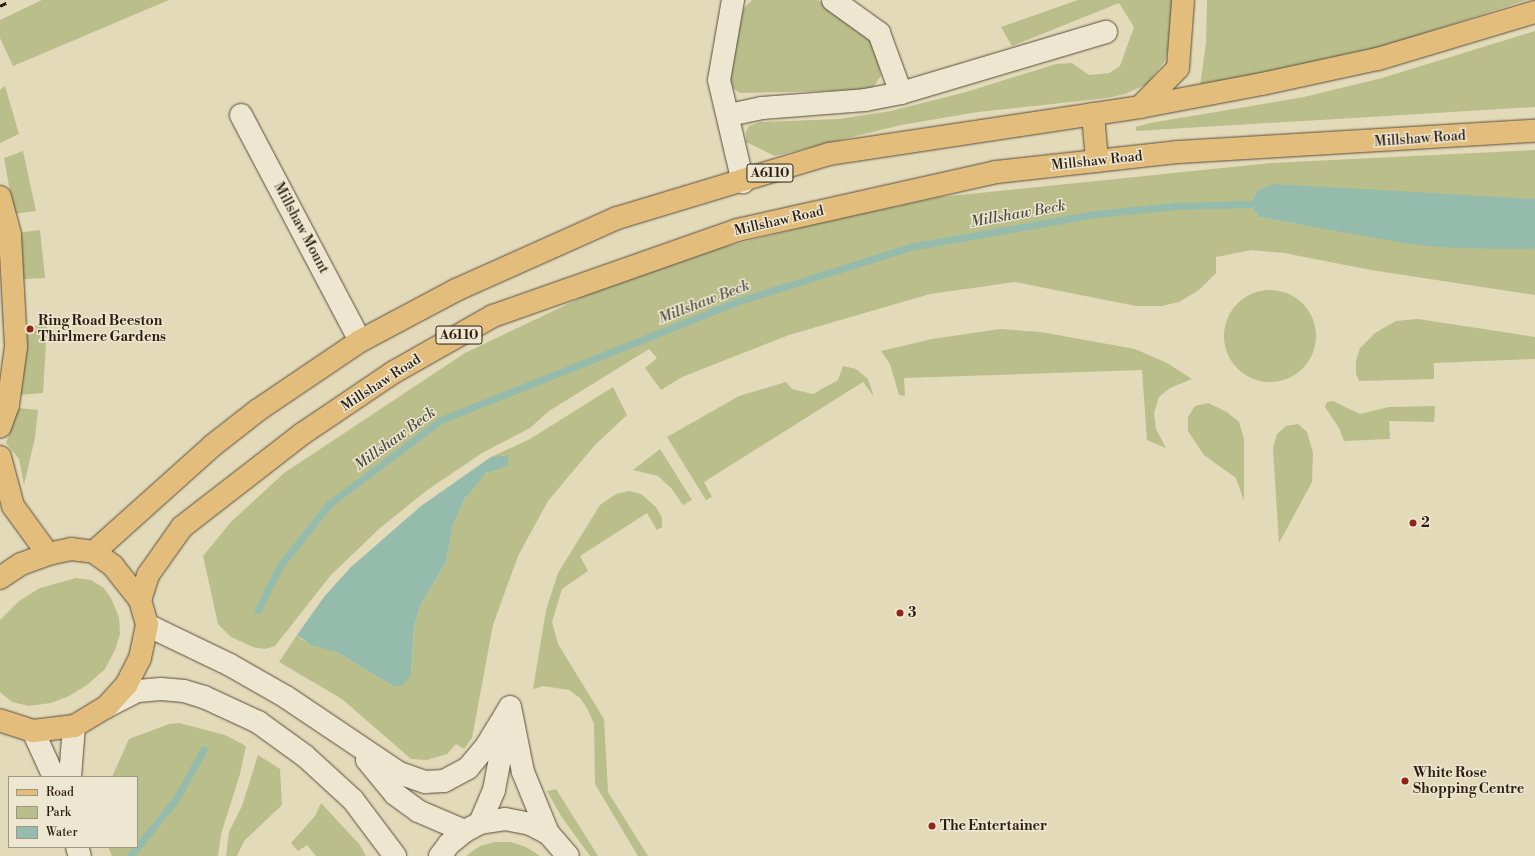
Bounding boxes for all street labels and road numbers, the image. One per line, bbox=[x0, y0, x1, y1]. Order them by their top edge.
street label: Millshaw Road bbox=[1374, 127, 1466, 151]
street label: Millshaw Road bbox=[1051, 148, 1143, 174]
road number: A6110 bbox=[746, 162, 794, 184]
street label: Millshaw Mount bbox=[270, 180, 332, 276]
street label: Millshaw Road bbox=[732, 202, 826, 240]
road number: A6110 bbox=[435, 324, 483, 346]
street label: Millshaw Road bbox=[338, 351, 424, 415]

